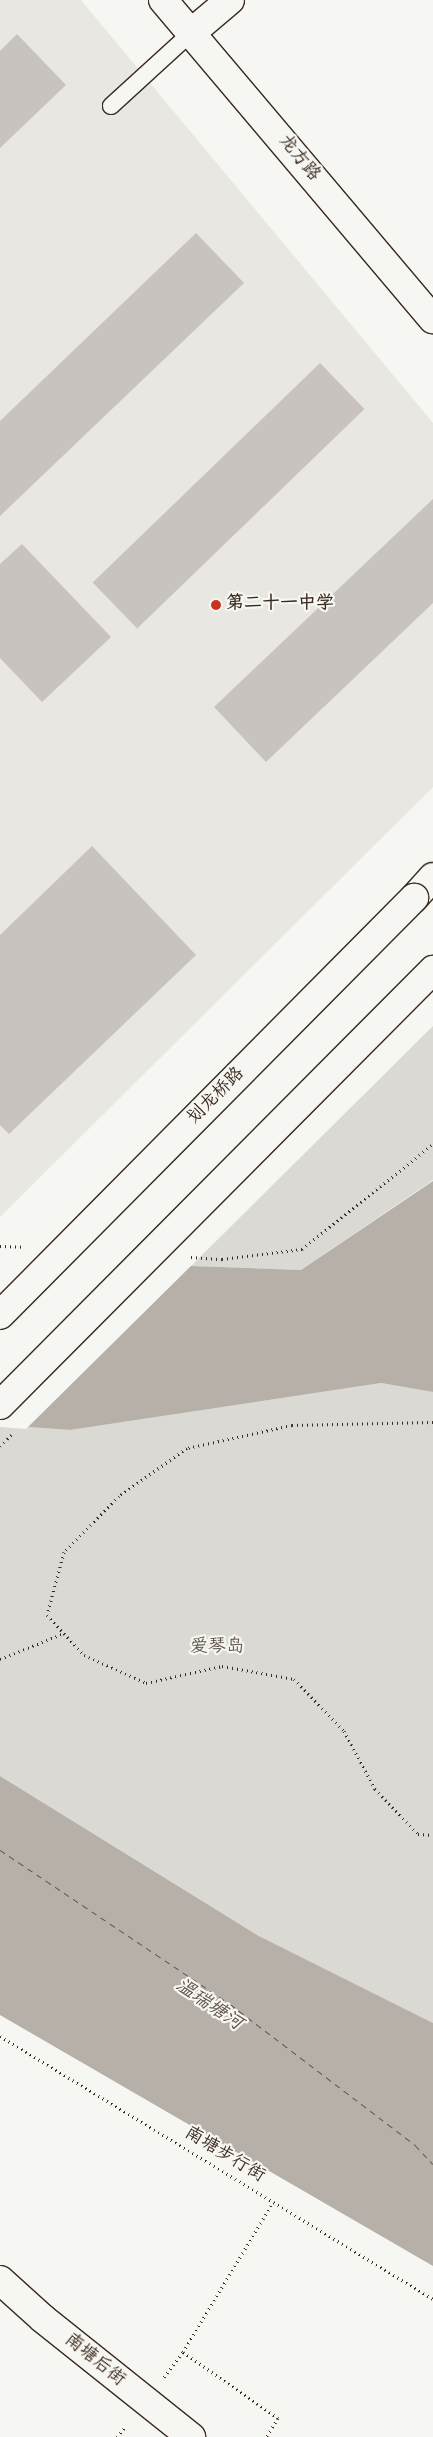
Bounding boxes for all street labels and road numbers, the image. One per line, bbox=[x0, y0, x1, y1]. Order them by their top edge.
street label: 龙方路 bbox=[272, 131, 324, 187]
street label: 划龙桥路 bbox=[184, 1064, 250, 1130]
street label: 南塘步行街 bbox=[180, 2124, 268, 2188]
street label: 南塘后街 bbox=[59, 2330, 129, 2392]

